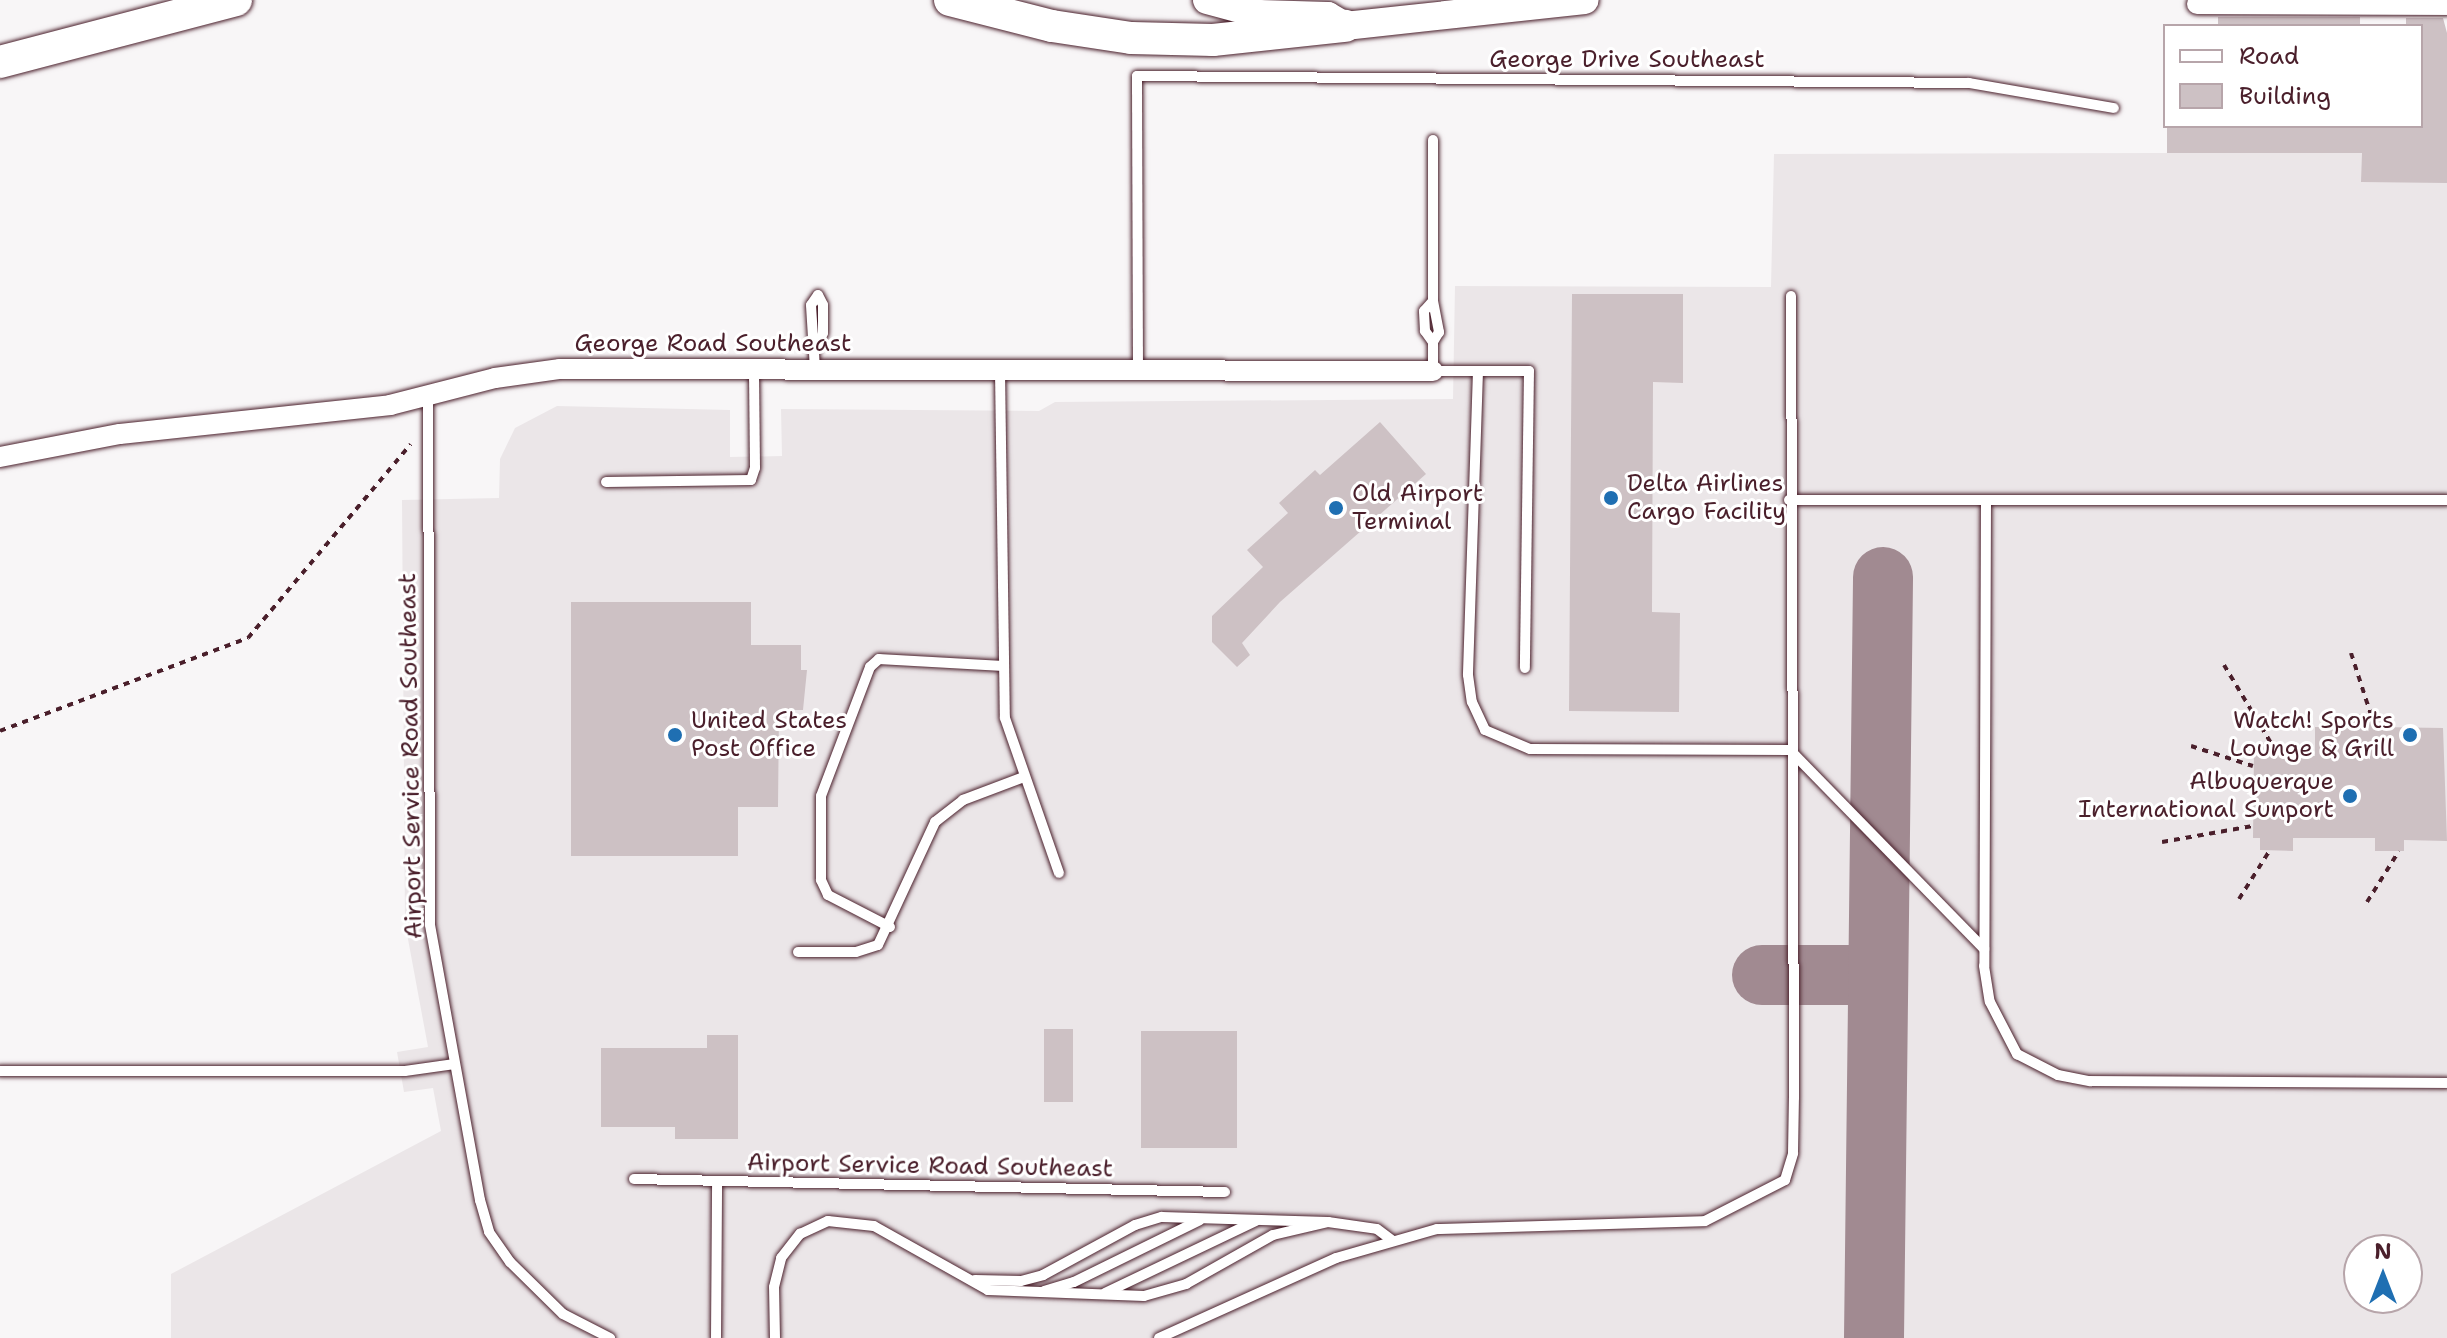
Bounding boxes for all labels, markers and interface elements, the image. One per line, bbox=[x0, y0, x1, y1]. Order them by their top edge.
legend bbox=[2163, 24, 2423, 128]
text: Road bbox=[2239, 40, 2299, 72]
street label: George Drive Southeast bbox=[1489, 46, 1765, 74]
text: Building bbox=[2239, 80, 2331, 112]
street label: George Road Southeast bbox=[574, 330, 852, 358]
place label: Delta Airlines Cargo Facility bbox=[1627, 470, 1786, 526]
place label: Old Airport Terminal bbox=[1352, 480, 1483, 536]
marker: Delta Airlines Cargo Facility bbox=[1602, 489, 1620, 507]
marker: Old Airport Terminal bbox=[1327, 499, 1345, 517]
street label: Airport Service Road Southeast bbox=[393, 573, 429, 939]
place label: United States Post Office bbox=[691, 707, 847, 763]
place label: Watch! Sports Lounge & Grill bbox=[2229, 707, 2394, 763]
marker: United States Post Office bbox=[666, 726, 684, 744]
marker: Watch! Sports Lounge & Grill bbox=[2401, 726, 2419, 744]
place label: Albuquerque International Sunport bbox=[2078, 768, 2334, 824]
marker: Albuquerque International Sunport bbox=[2341, 787, 2359, 805]
street label: Airport Service Road Southeast bbox=[747, 1148, 1113, 1184]
north arrow bbox=[2343, 1234, 2423, 1314]
text: N bbox=[2374, 1237, 2392, 1266]

